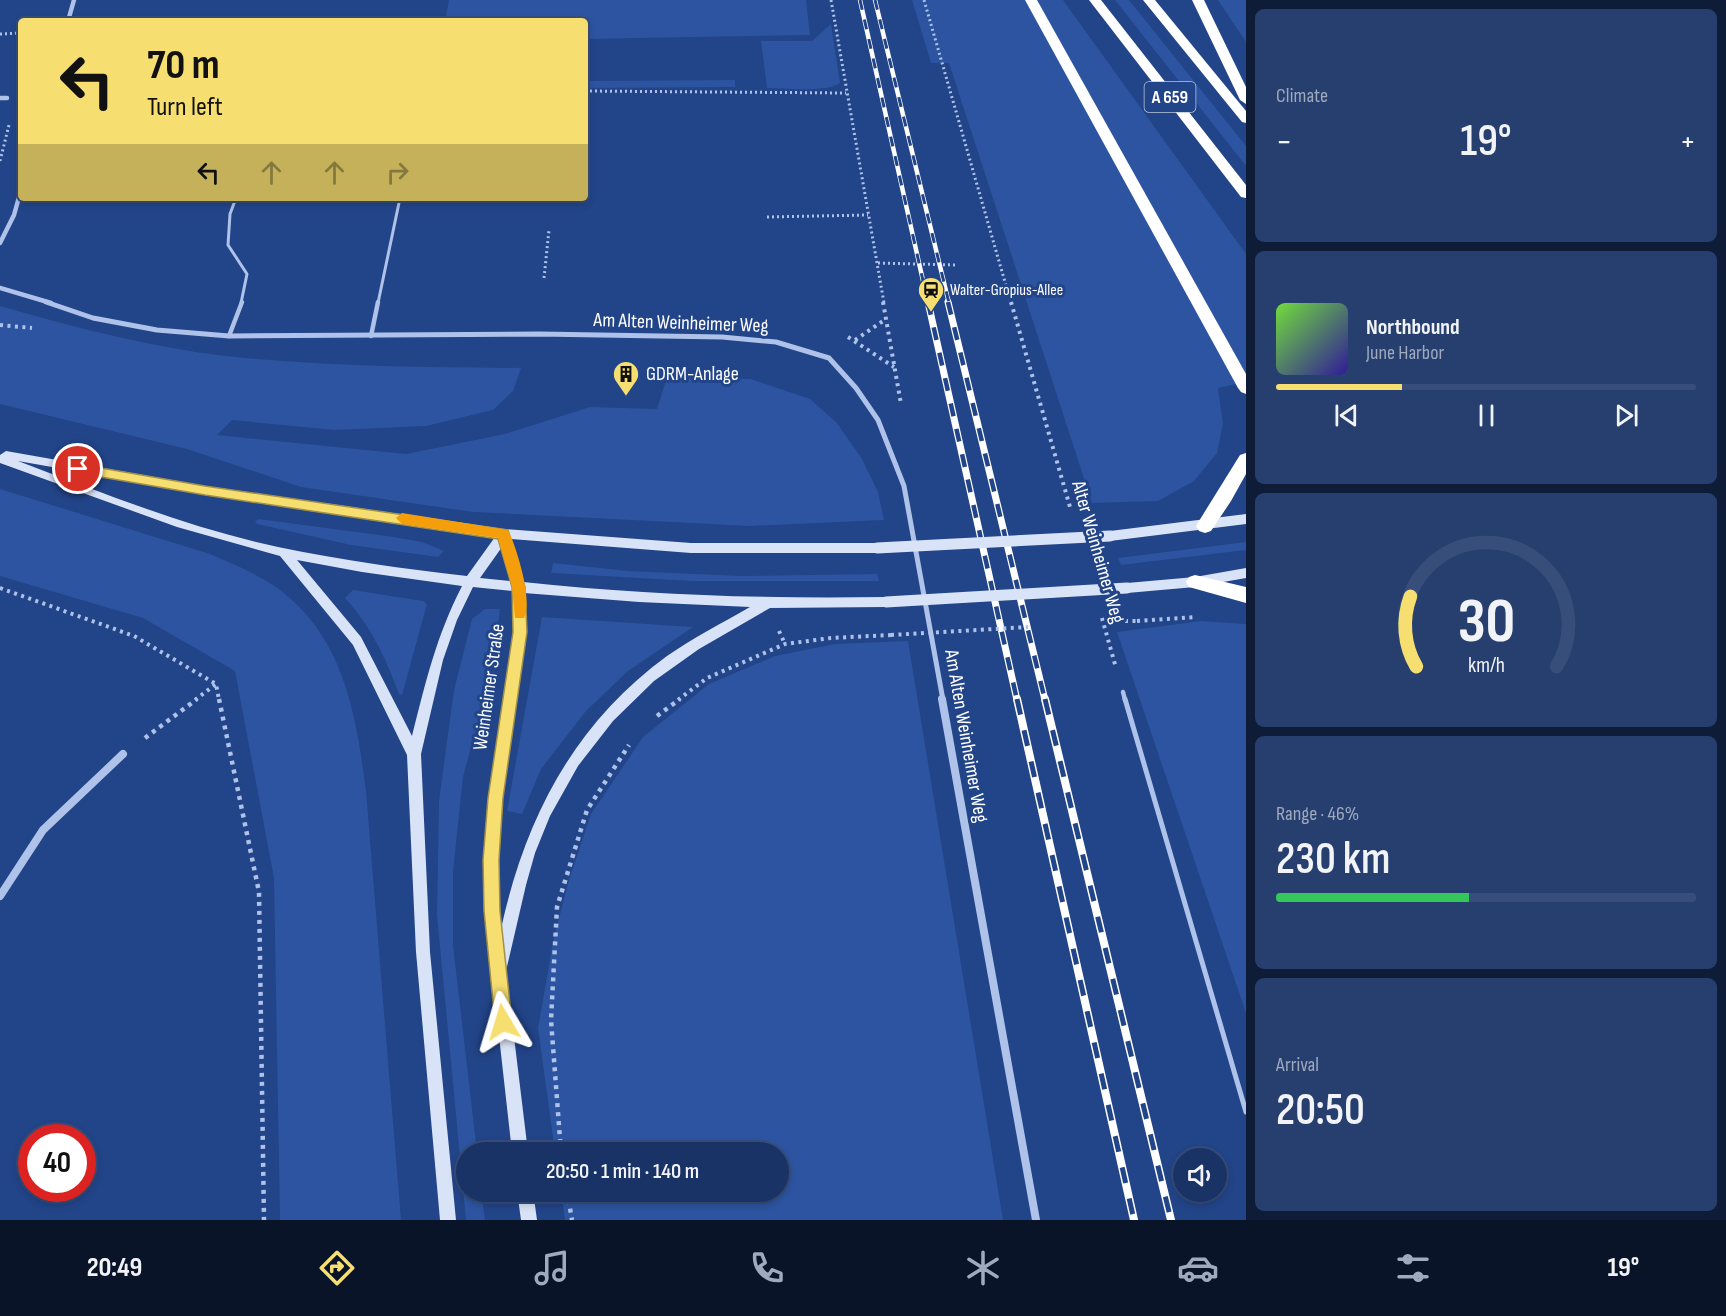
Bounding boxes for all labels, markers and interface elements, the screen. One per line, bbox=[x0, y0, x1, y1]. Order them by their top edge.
text: 70 m bbox=[147, 40, 220, 91]
icon: left bbox=[48, 42, 126, 120]
road number: A 659 bbox=[1144, 82, 1196, 112]
text: Climate bbox=[1276, 84, 1328, 108]
text: Turn left bbox=[147, 91, 223, 123]
text: 19° bbox=[1460, 114, 1512, 169]
text: − bbox=[1276, 122, 1292, 162]
text: + bbox=[1680, 122, 1696, 162]
icon: left bbox=[192, 156, 225, 189]
icon: ahead bbox=[255, 156, 288, 189]
icon: ahead bbox=[318, 156, 351, 189]
icon: right bbox=[381, 156, 414, 189]
station icon: Walter-Gropius-Allee bbox=[916, 275, 946, 313]
place label: Walter-Gropius-Allee bbox=[950, 281, 1063, 300]
street label: Am Alten Weinheimer Weg bbox=[592, 308, 769, 338]
text: Northbound bbox=[1366, 314, 1460, 341]
text: June Harbor bbox=[1366, 341, 1444, 365]
building icon: GDRM-Anlage bbox=[611, 359, 641, 397]
place label: GDRM-Anlage bbox=[646, 362, 739, 386]
icon: previous bbox=[1330, 399, 1363, 432]
icon: pause bbox=[1470, 399, 1503, 432]
icon: next bbox=[1610, 399, 1643, 432]
pin bbox=[52, 443, 103, 494]
icon: arrive bbox=[61, 452, 94, 485]
street label: Alter Weinheimer Weg bbox=[1066, 477, 1130, 626]
text: 30 bbox=[1457, 585, 1515, 660]
street label: Weinheimer Straße bbox=[468, 622, 510, 752]
street label: Am Alten Weinheimer Weg bbox=[939, 647, 993, 824]
text: km/h bbox=[1467, 653, 1505, 678]
text: Range · 46% bbox=[1276, 802, 1359, 826]
text: 230 km bbox=[1276, 832, 1390, 887]
position arrow bbox=[471, 990, 535, 1054]
text: Arrival bbox=[1276, 1053, 1319, 1077]
text: 20:50 bbox=[1276, 1083, 1365, 1138]
speed limit sign: 40 bbox=[18, 1124, 96, 1202]
map controls bbox=[1173, 1148, 1227, 1202]
button: sound bbox=[1173, 1148, 1227, 1202]
text: 20:50 · 1 min · 140 m bbox=[546, 1158, 699, 1185]
icon: directions bbox=[316, 1247, 358, 1289]
icon: music bbox=[531, 1247, 573, 1289]
icon: phone bbox=[746, 1247, 788, 1289]
icon: climate bbox=[962, 1247, 1004, 1289]
icon: car bbox=[1177, 1247, 1219, 1289]
icon: filters bbox=[1392, 1247, 1434, 1289]
text: 20:49 bbox=[87, 1252, 142, 1284]
text: 19° bbox=[1607, 1252, 1639, 1284]

